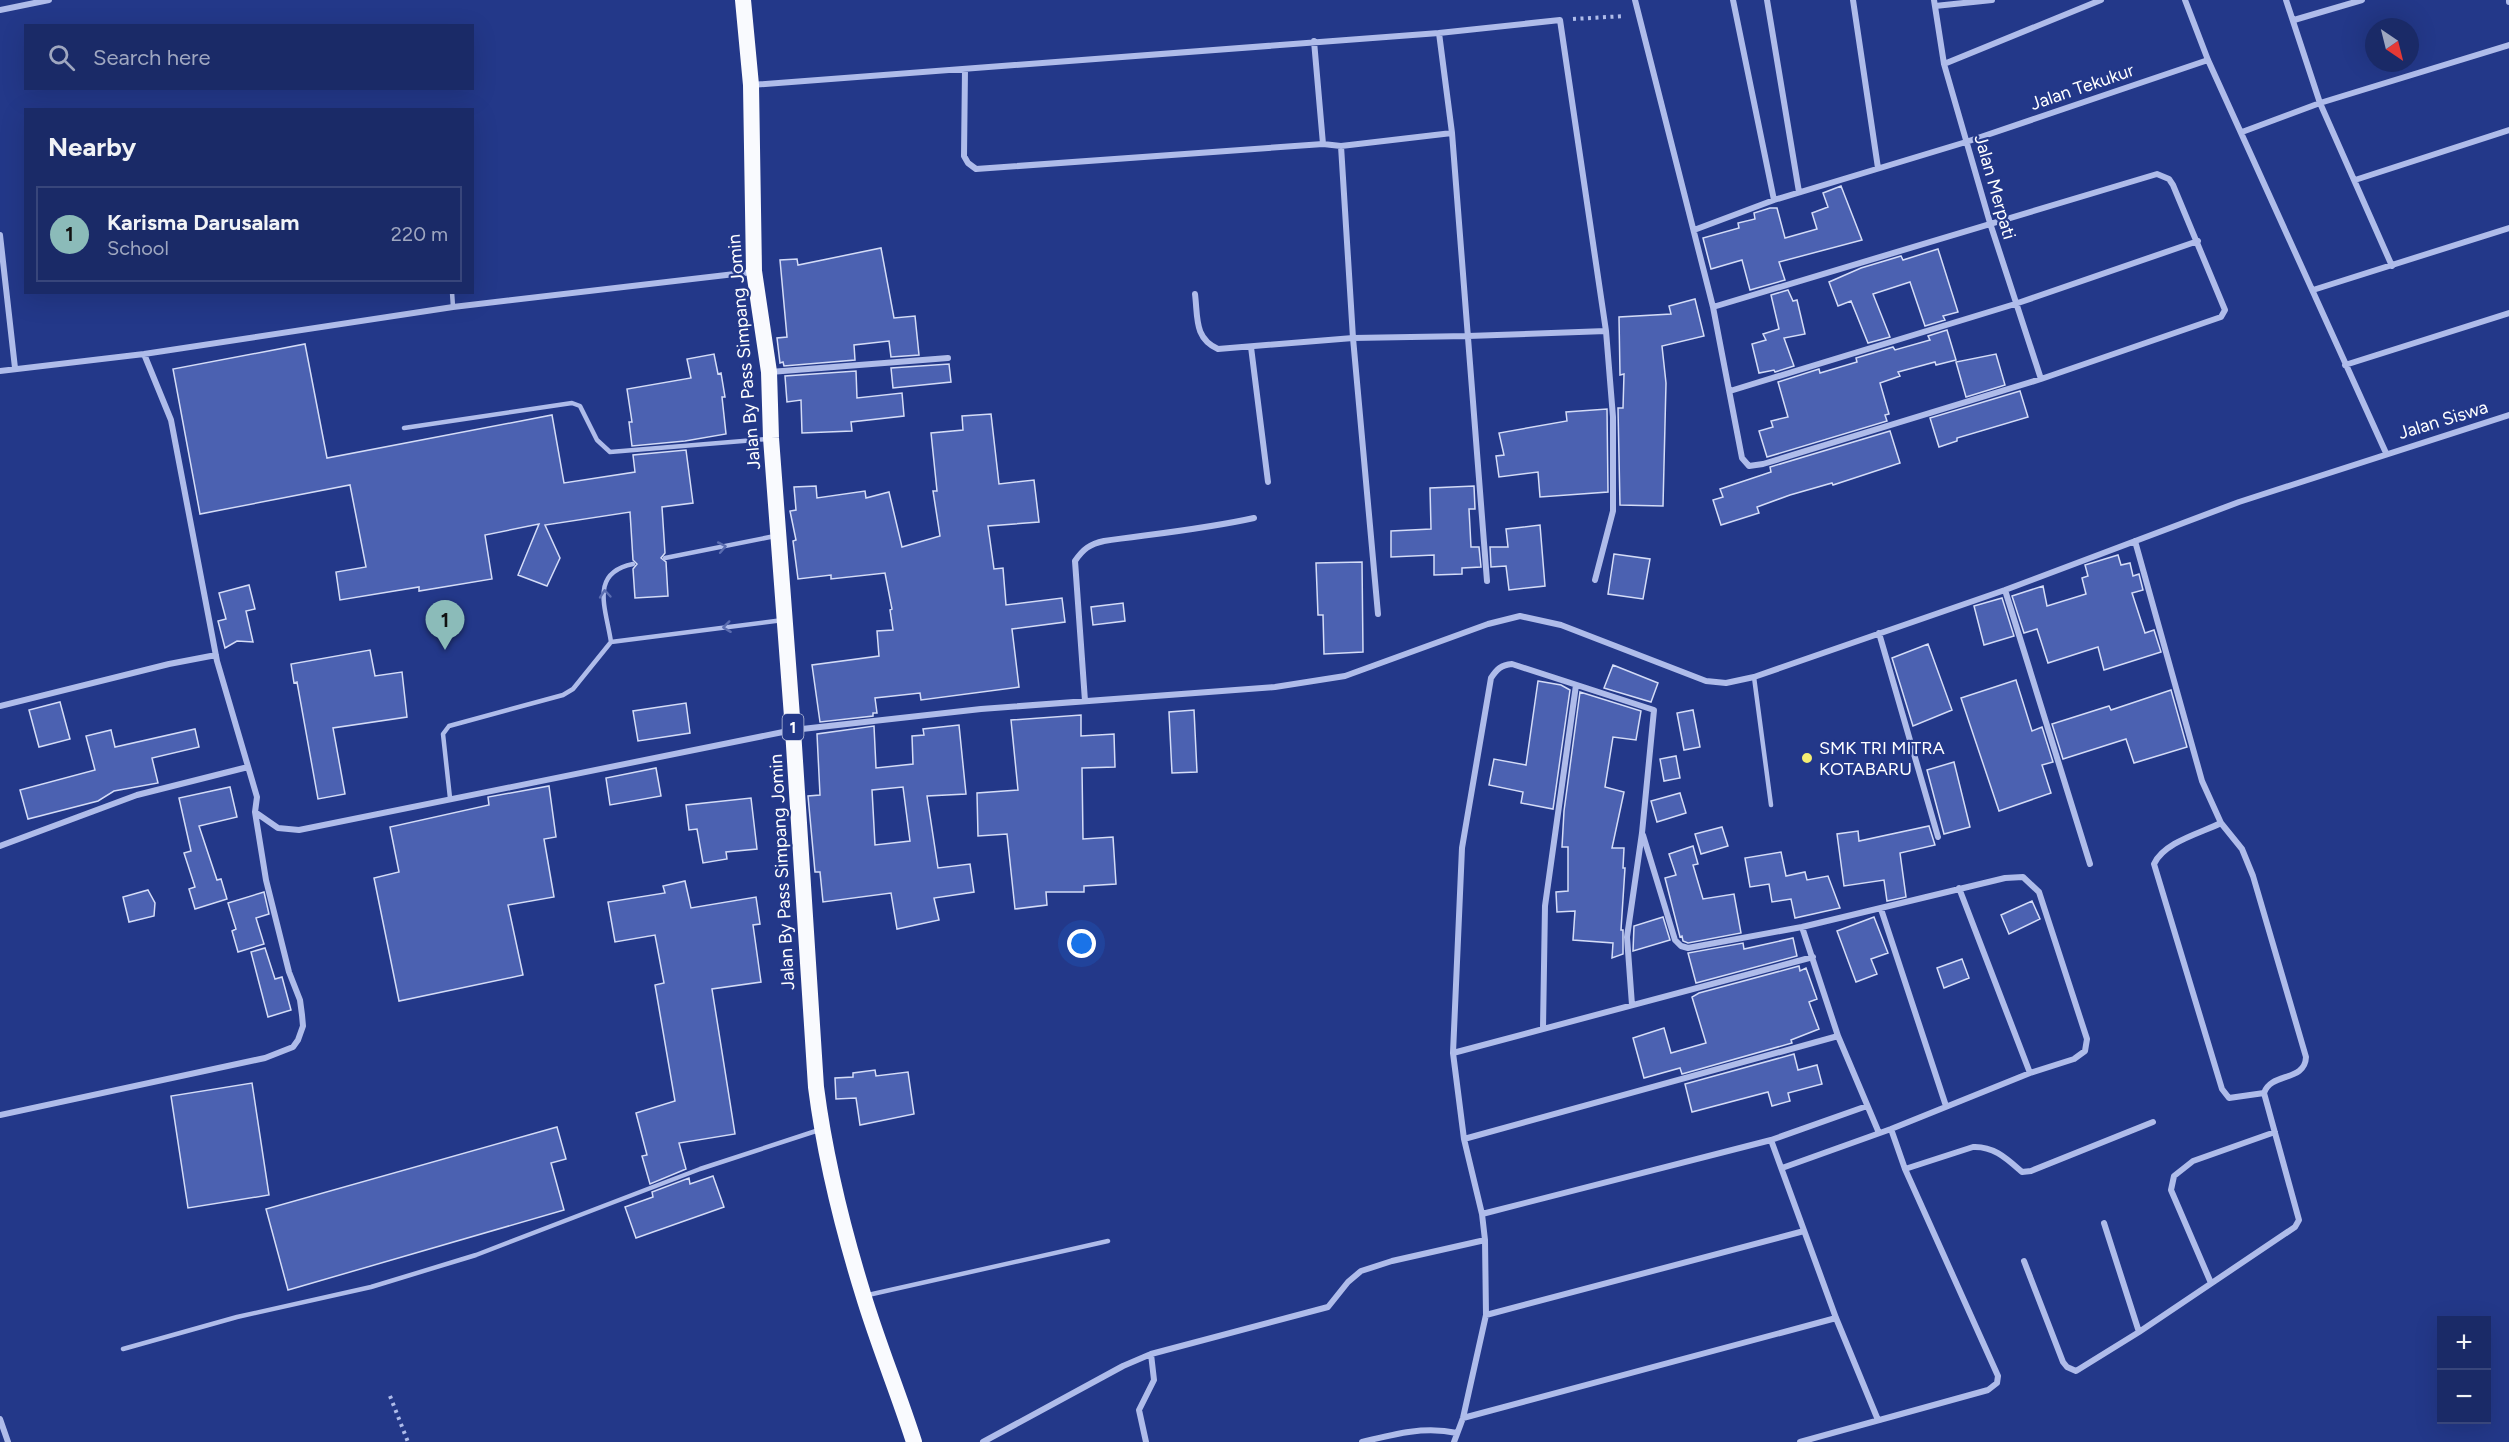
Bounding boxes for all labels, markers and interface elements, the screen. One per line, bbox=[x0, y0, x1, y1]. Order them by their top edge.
north arrow bbox=[2365, 18, 2419, 72]
search box bbox=[24, 24, 474, 90]
icon: search bbox=[45, 41, 78, 74]
text: Search here bbox=[93, 44, 211, 71]
street label: Jalan Tekukur bbox=[2027, 59, 2137, 115]
text: Nearby bbox=[48, 131, 136, 163]
street label: Jalan Merpati bbox=[1970, 132, 2020, 242]
text: Karisma Darusalam bbox=[107, 209, 299, 236]
text: 1 bbox=[65, 222, 74, 246]
text: 220 m bbox=[391, 222, 448, 246]
street label: Jalan By Pass Simpang Jomin bbox=[723, 233, 765, 471]
text: School bbox=[107, 236, 169, 260]
street label: Jalan Siswa bbox=[2395, 396, 2491, 444]
one-way arrow bbox=[717, 541, 727, 554]
one-way arrow bbox=[599, 589, 612, 599]
pin: 1 bbox=[426, 600, 464, 650]
one-way arrow bbox=[723, 620, 732, 633]
road number: 1 bbox=[782, 714, 804, 740]
place label: SMK TRI MITRA KOTABARU bbox=[1819, 737, 1945, 780]
marker: SMK TRI MITRA KOTABARU bbox=[1800, 751, 1814, 765]
street label: Jalan By Pass Simpang Jomin bbox=[765, 753, 799, 991]
your location bbox=[1067, 929, 1096, 958]
map controls bbox=[2437, 1316, 2491, 1424]
button: + bbox=[2437, 1316, 2491, 1370]
button: − bbox=[2437, 1370, 2491, 1424]

